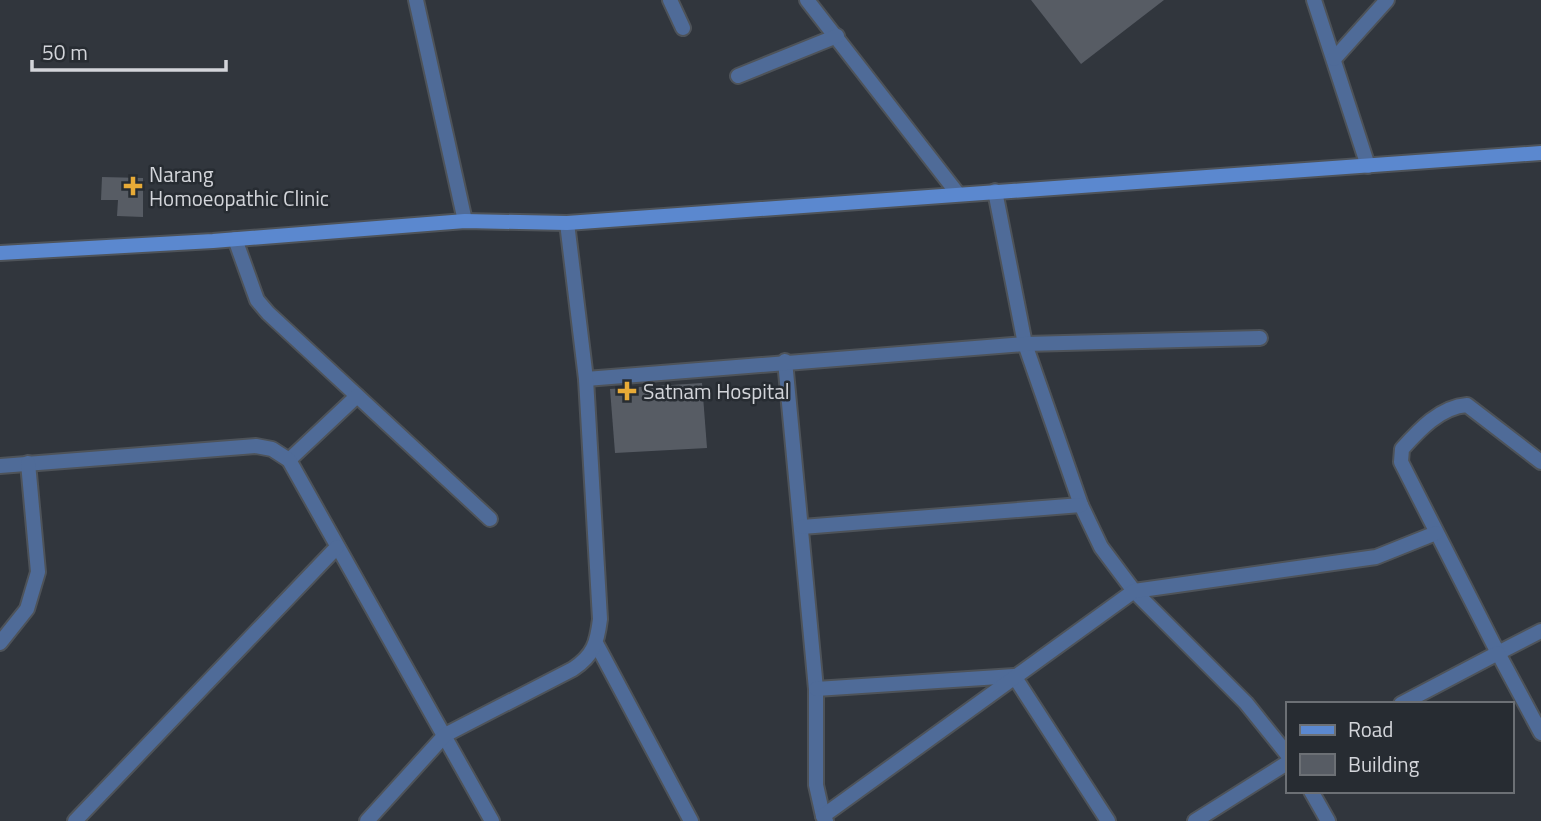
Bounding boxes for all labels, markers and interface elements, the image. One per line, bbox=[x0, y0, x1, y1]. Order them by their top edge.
scale bar bbox=[32, 28, 226, 72]
text: 50 m bbox=[42, 36, 88, 68]
place label: Narang Homoeopathic Clinic bbox=[149, 158, 329, 214]
marker: Narang Homoeopathic Clinic bbox=[123, 176, 143, 196]
place label: Satnam Hospital bbox=[643, 375, 790, 407]
marker: Satnam Hospital bbox=[617, 381, 637, 401]
legend bbox=[1286, 702, 1513, 793]
text: Road bbox=[1348, 713, 1393, 745]
text: Building bbox=[1348, 748, 1420, 780]

